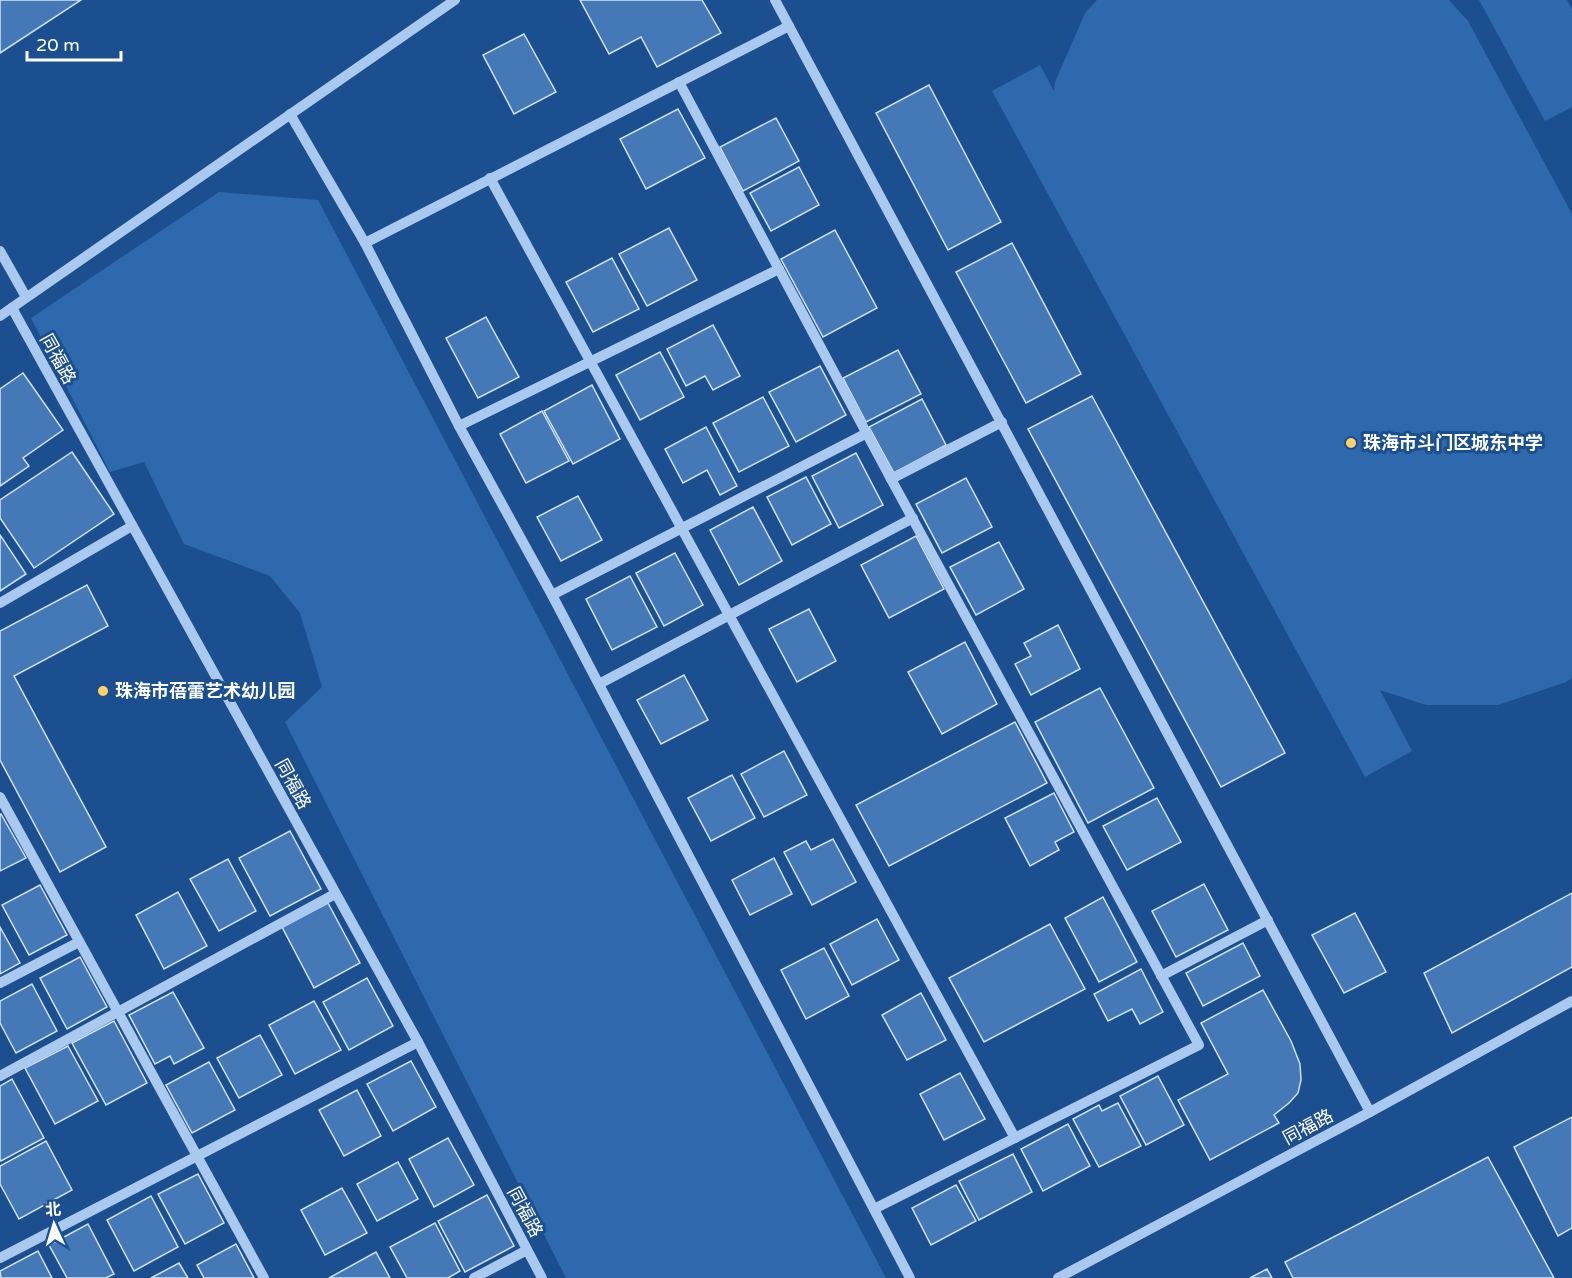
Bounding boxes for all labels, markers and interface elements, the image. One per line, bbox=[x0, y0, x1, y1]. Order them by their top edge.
scale bar bbox=[27, 24, 122, 62]
text: 20 m bbox=[36, 34, 80, 56]
street label: 同福路 bbox=[35, 330, 81, 388]
place label: 珠海市斗门区城东中学 bbox=[1363, 432, 1543, 454]
marker: 珠海市斗门区城东中学 bbox=[1344, 436, 1358, 450]
place label: 珠海市蓓蕾艺术幼儿园 bbox=[115, 680, 295, 702]
marker: 珠海市蓓蕾艺术幼儿园 bbox=[96, 684, 110, 698]
street label: 同福路 bbox=[270, 755, 316, 813]
street label: 同福路 bbox=[1279, 1105, 1337, 1149]
street label: 同福路 bbox=[503, 1183, 547, 1241]
north arrow bbox=[24, 1194, 84, 1254]
text: 北 bbox=[44, 1199, 62, 1221]

